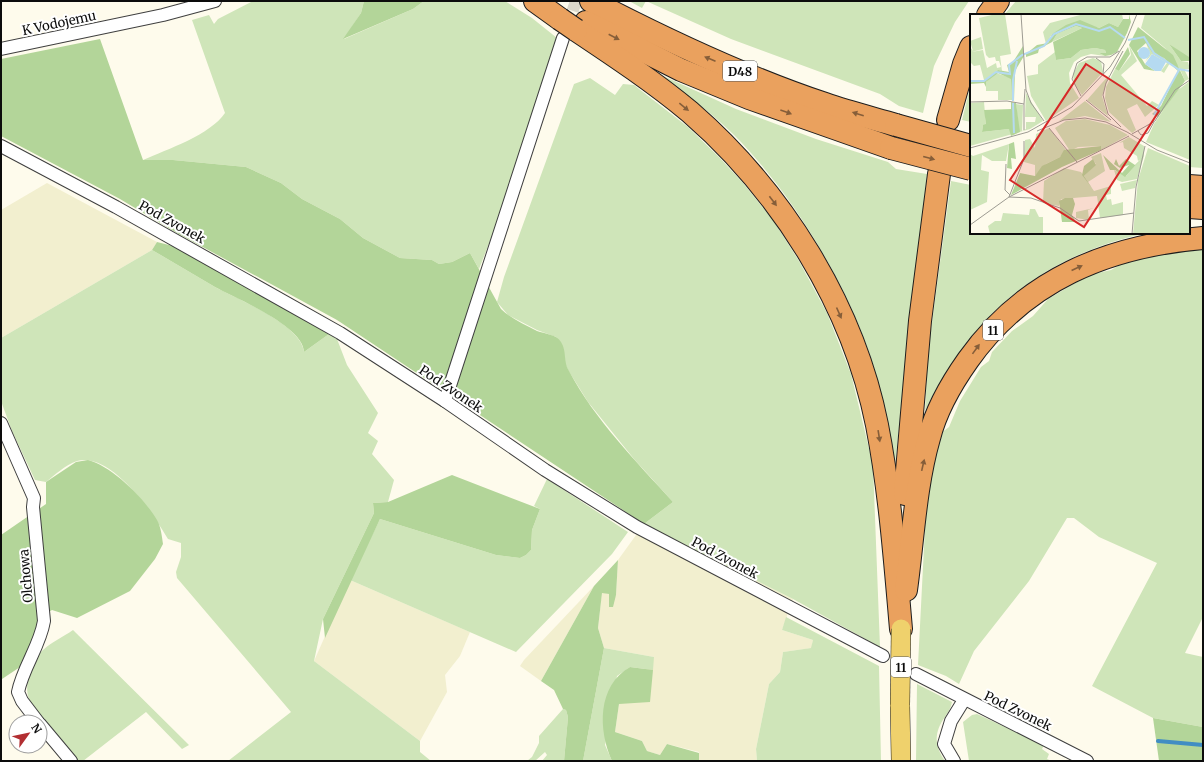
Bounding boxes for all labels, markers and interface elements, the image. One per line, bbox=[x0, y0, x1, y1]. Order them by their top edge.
street label: K Vodojemu bbox=[20, 7, 98, 39]
inset map bbox=[970, 14, 1190, 234]
one-way arrow bbox=[609, 34, 620, 40]
one-way arrow bbox=[704, 56, 716, 62]
road number: D48 bbox=[723, 61, 757, 81]
one-way arrow bbox=[678, 103, 689, 112]
one-way arrow bbox=[780, 109, 792, 115]
one-way arrow bbox=[852, 111, 864, 117]
one-way arrow bbox=[923, 155, 935, 161]
one-way arrow bbox=[769, 196, 777, 207]
street label: Pod Zvonek bbox=[136, 197, 209, 248]
one-way arrow bbox=[1071, 265, 1083, 271]
one-way arrow bbox=[836, 307, 842, 318]
road number: 11 bbox=[983, 320, 1003, 340]
one-way arrow bbox=[972, 343, 980, 354]
street label: Pod Zvonek bbox=[416, 361, 487, 417]
one-way arrow bbox=[876, 430, 882, 442]
one-way arrow bbox=[920, 459, 926, 471]
street label: Pod Zvonek bbox=[689, 533, 762, 583]
street label: Olchowa bbox=[15, 548, 37, 603]
road number: 11 bbox=[891, 657, 911, 677]
street label: Pod Zvonek bbox=[981, 687, 1055, 735]
north arrow bbox=[8, 714, 48, 754]
text: N bbox=[28, 721, 45, 736]

